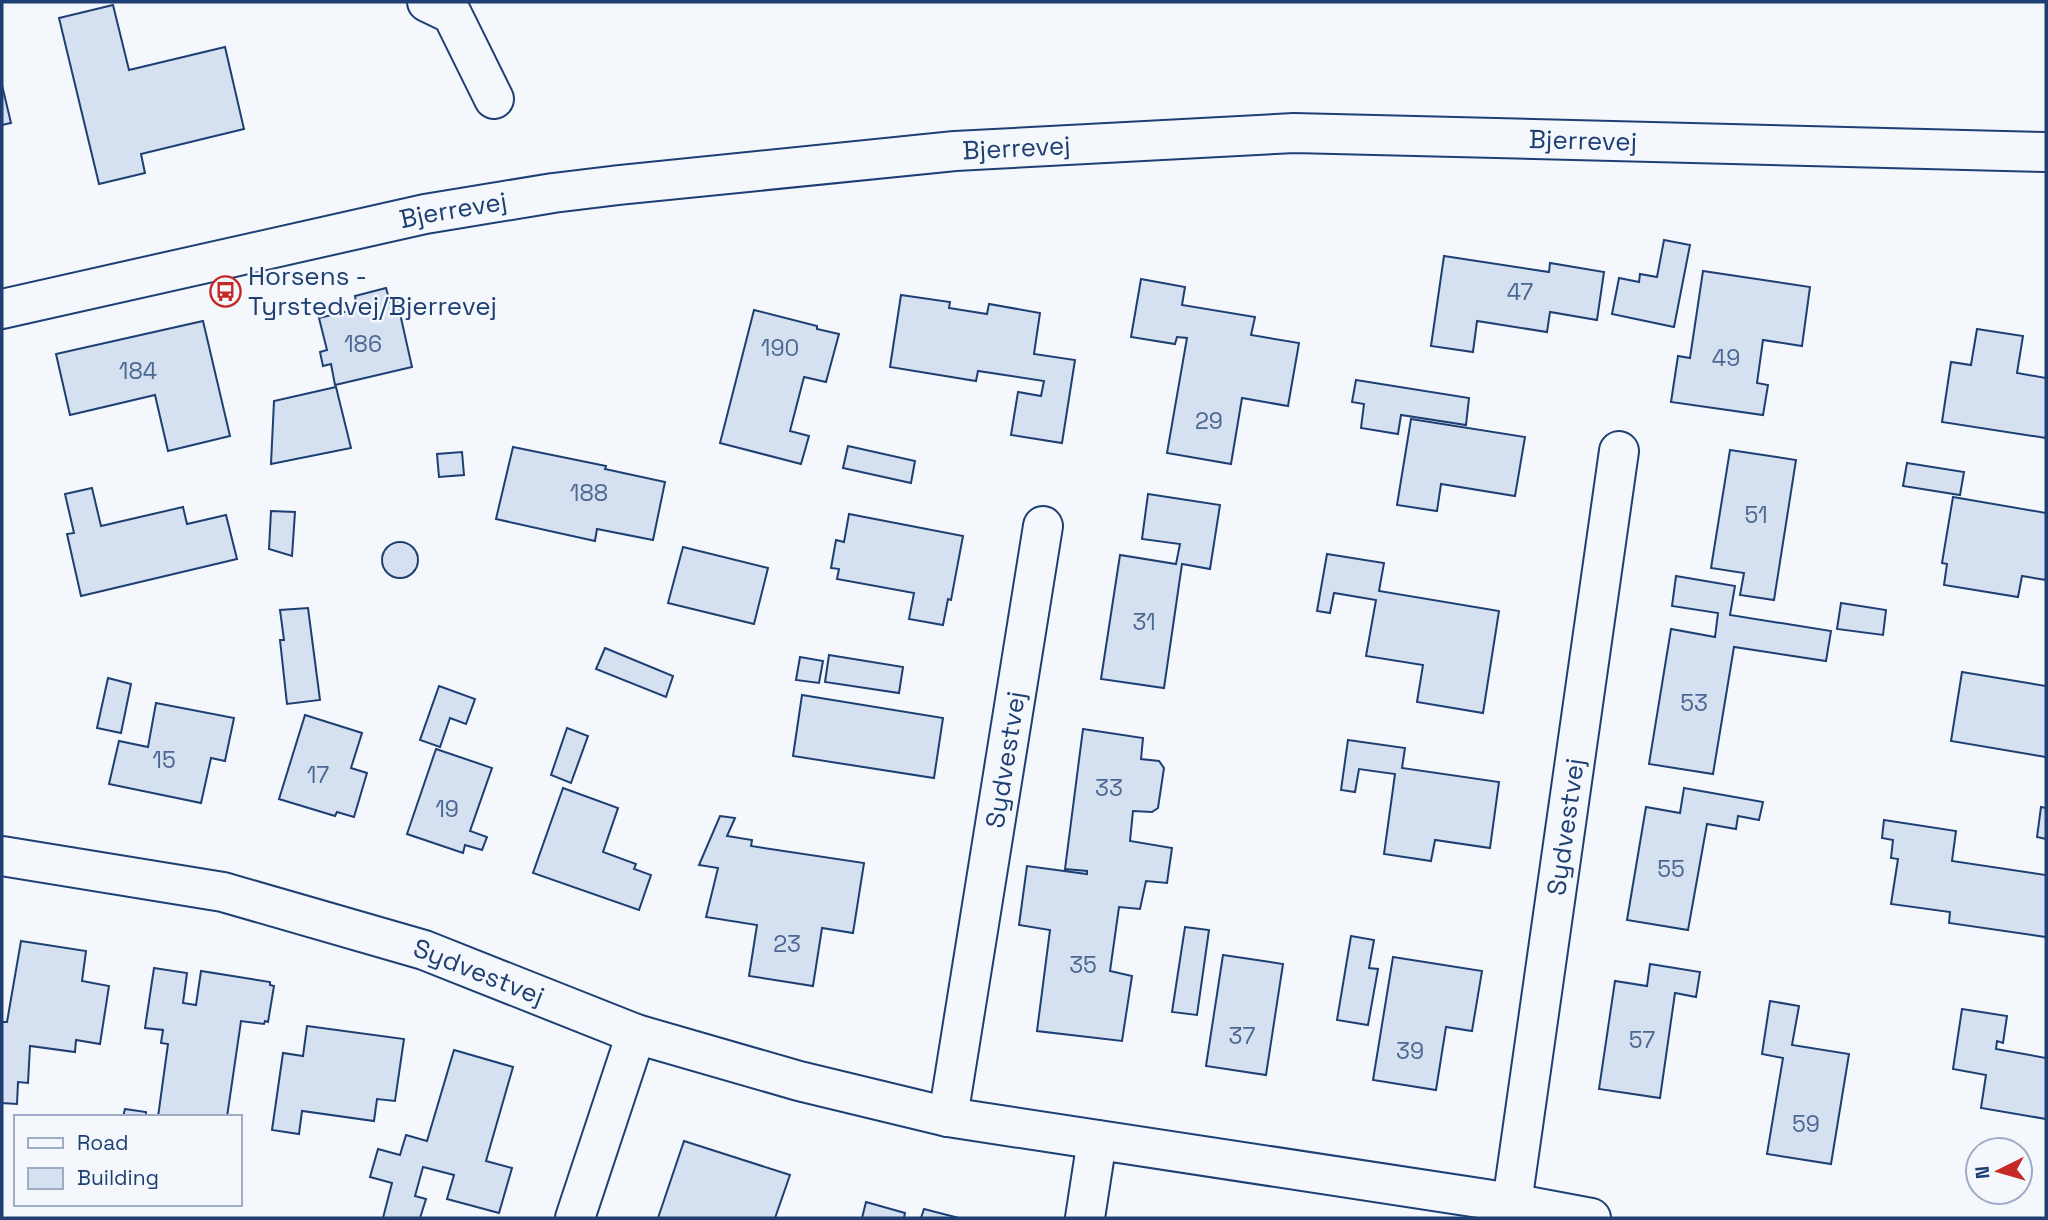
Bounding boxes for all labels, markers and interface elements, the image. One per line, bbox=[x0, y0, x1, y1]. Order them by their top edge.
street label: Bjerrevej bbox=[1528, 122, 1638, 159]
street label: Bjerrevej bbox=[961, 128, 1071, 168]
street label: Bjerrevej bbox=[396, 184, 509, 236]
place label: Horsens - Tyrstedvej/Bjerrevej bbox=[248, 259, 497, 323]
bus stop icon: Horsens - Tyrstedvej/Bjerrevej bbox=[208, 274, 242, 308]
house number: 47 bbox=[1507, 277, 1533, 307]
house number: 186 bbox=[344, 329, 382, 359]
house number: 190 bbox=[761, 333, 799, 363]
house number: 49 bbox=[1712, 343, 1740, 373]
house number: 184 bbox=[119, 356, 157, 386]
house number: 29 bbox=[1195, 406, 1223, 436]
house number: 188 bbox=[570, 478, 608, 508]
house number: 51 bbox=[1744, 500, 1768, 530]
house number: 31 bbox=[1132, 607, 1156, 637]
house number: 53 bbox=[1680, 688, 1708, 718]
street label: Sydvestvej bbox=[978, 689, 1033, 831]
house number: 15 bbox=[152, 745, 176, 775]
street label: Sydvestvej bbox=[1539, 756, 1592, 898]
house number: 17 bbox=[307, 760, 329, 790]
house number: 33 bbox=[1095, 773, 1123, 803]
house number: 19 bbox=[435, 794, 459, 824]
house number: 55 bbox=[1657, 854, 1685, 884]
house number: 23 bbox=[773, 929, 801, 959]
street label: Sydvestvej bbox=[409, 931, 549, 1013]
house number: 35 bbox=[1069, 950, 1097, 980]
house number: 37 bbox=[1229, 1021, 1255, 1051]
house number: 57 bbox=[1629, 1025, 1655, 1055]
house number: 39 bbox=[1396, 1036, 1424, 1066]
house number: 59 bbox=[1792, 1109, 1820, 1139]
legend bbox=[14, 1115, 242, 1206]
text: Road bbox=[77, 1129, 129, 1156]
north arrow bbox=[1964, 1136, 2034, 1206]
text: Building bbox=[77, 1164, 159, 1191]
text: N bbox=[1970, 1165, 1996, 1180]

